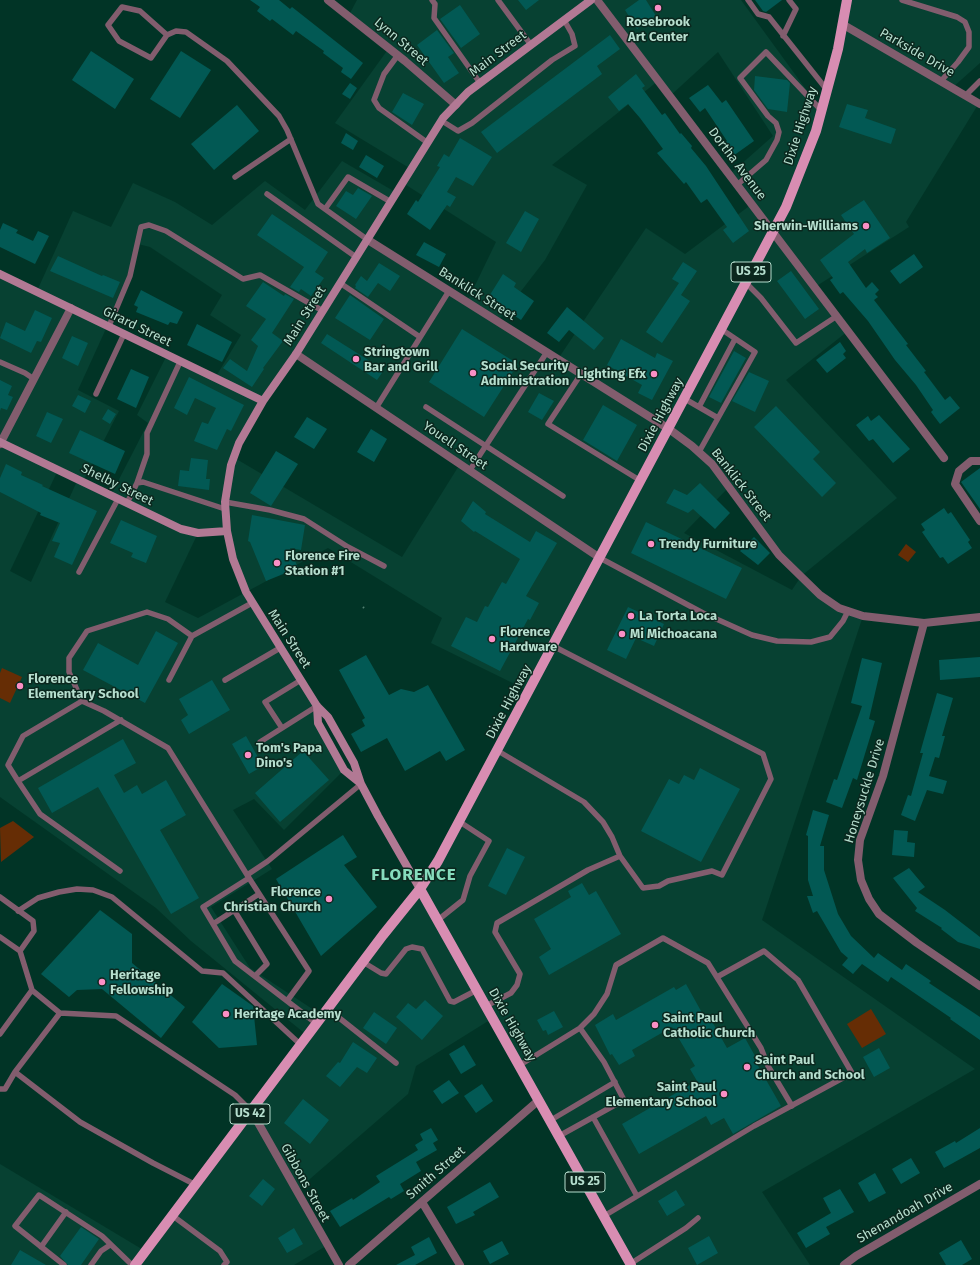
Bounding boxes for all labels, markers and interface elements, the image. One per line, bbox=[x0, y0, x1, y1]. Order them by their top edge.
marker: Rosebrook Art Center bbox=[653, 3, 663, 13]
place label: Rosebrook Art Center bbox=[626, 14, 690, 45]
street label: Lynn Street bbox=[371, 15, 431, 69]
street label: Parkside Drive bbox=[877, 25, 957, 81]
street label: Main Street bbox=[466, 28, 530, 80]
street label: Dixie Highway bbox=[781, 85, 821, 167]
street label: Dortha Avenue bbox=[705, 125, 769, 203]
place label: Sherwin-Williams bbox=[754, 218, 858, 234]
marker: Sherwin-Williams bbox=[861, 221, 871, 231]
road number: US 25 bbox=[731, 262, 771, 282]
street label: Banklick Street bbox=[435, 264, 519, 324]
street label: Main Street bbox=[281, 283, 329, 349]
street label: Girard Street bbox=[100, 304, 174, 350]
place label: Stringtown Bar and Grill bbox=[364, 344, 438, 375]
marker: Stringtown Bar and Grill bbox=[351, 354, 361, 364]
place label: Social Security Administration bbox=[481, 358, 569, 389]
place label: Lighting Efx bbox=[577, 366, 646, 382]
marker: Social Security Administration bbox=[468, 368, 478, 378]
marker: Lighting Efx bbox=[649, 369, 659, 379]
street label: Dixie Highway bbox=[635, 375, 687, 455]
street label: Youell Street bbox=[420, 419, 490, 473]
street label: Banklick Street bbox=[708, 445, 774, 525]
street label: Shelby Street bbox=[78, 461, 156, 509]
place label: Trendy Furniture bbox=[659, 536, 757, 552]
marker: Trendy Furniture bbox=[646, 539, 656, 549]
place label: Florence Fire Station #1 bbox=[285, 548, 360, 579]
marker: Florence Fire Station #1 bbox=[272, 558, 282, 568]
street label: Main Street bbox=[264, 607, 314, 671]
place label: La Torta Loca bbox=[639, 608, 717, 624]
marker: La Torta Loca bbox=[626, 611, 636, 621]
place label: Florence Hardware bbox=[500, 624, 557, 655]
place label: Mi Michoacana bbox=[630, 626, 717, 642]
marker: Mi Michoacana bbox=[617, 629, 627, 639]
marker: Florence Hardware bbox=[487, 634, 497, 644]
street label: Dixie Highway bbox=[483, 662, 535, 742]
place label: Florence Elementary School bbox=[28, 671, 139, 702]
marker: Florence Elementary School bbox=[15, 681, 25, 691]
street label: Honeysuckle Drive bbox=[842, 737, 888, 845]
place label: Tom's Papa Dino's bbox=[256, 740, 322, 771]
marker: Tom's Papa Dino's bbox=[243, 750, 253, 760]
district label: FLORENCE bbox=[371, 865, 457, 885]
place label: Florence Christian Church bbox=[224, 884, 321, 915]
marker: Florence Christian Church bbox=[324, 894, 334, 904]
place label: Heritage Fellowship bbox=[110, 967, 173, 998]
marker: Heritage Fellowship bbox=[97, 977, 107, 987]
street label: Dixie Highway bbox=[485, 986, 539, 1064]
place label: Heritage Academy bbox=[234, 1006, 341, 1022]
marker: Heritage Academy bbox=[221, 1009, 231, 1019]
place label: Saint Paul Catholic Church bbox=[663, 1010, 755, 1041]
marker: Saint Paul Catholic Church bbox=[650, 1020, 660, 1030]
place label: Saint Paul Church and School bbox=[755, 1052, 865, 1083]
marker: Saint Paul Church and School bbox=[742, 1062, 752, 1072]
place label: Saint Paul Elementary School bbox=[605, 1079, 716, 1110]
marker: Saint Paul Elementary School bbox=[719, 1089, 729, 1099]
road number: US 42 bbox=[230, 1104, 270, 1124]
street label: Gibbons Street bbox=[277, 1141, 333, 1225]
street label: Smith Street bbox=[403, 1143, 469, 1203]
road number: US 25 bbox=[565, 1172, 605, 1192]
street label: Shenandoah Drive bbox=[854, 1179, 956, 1247]

